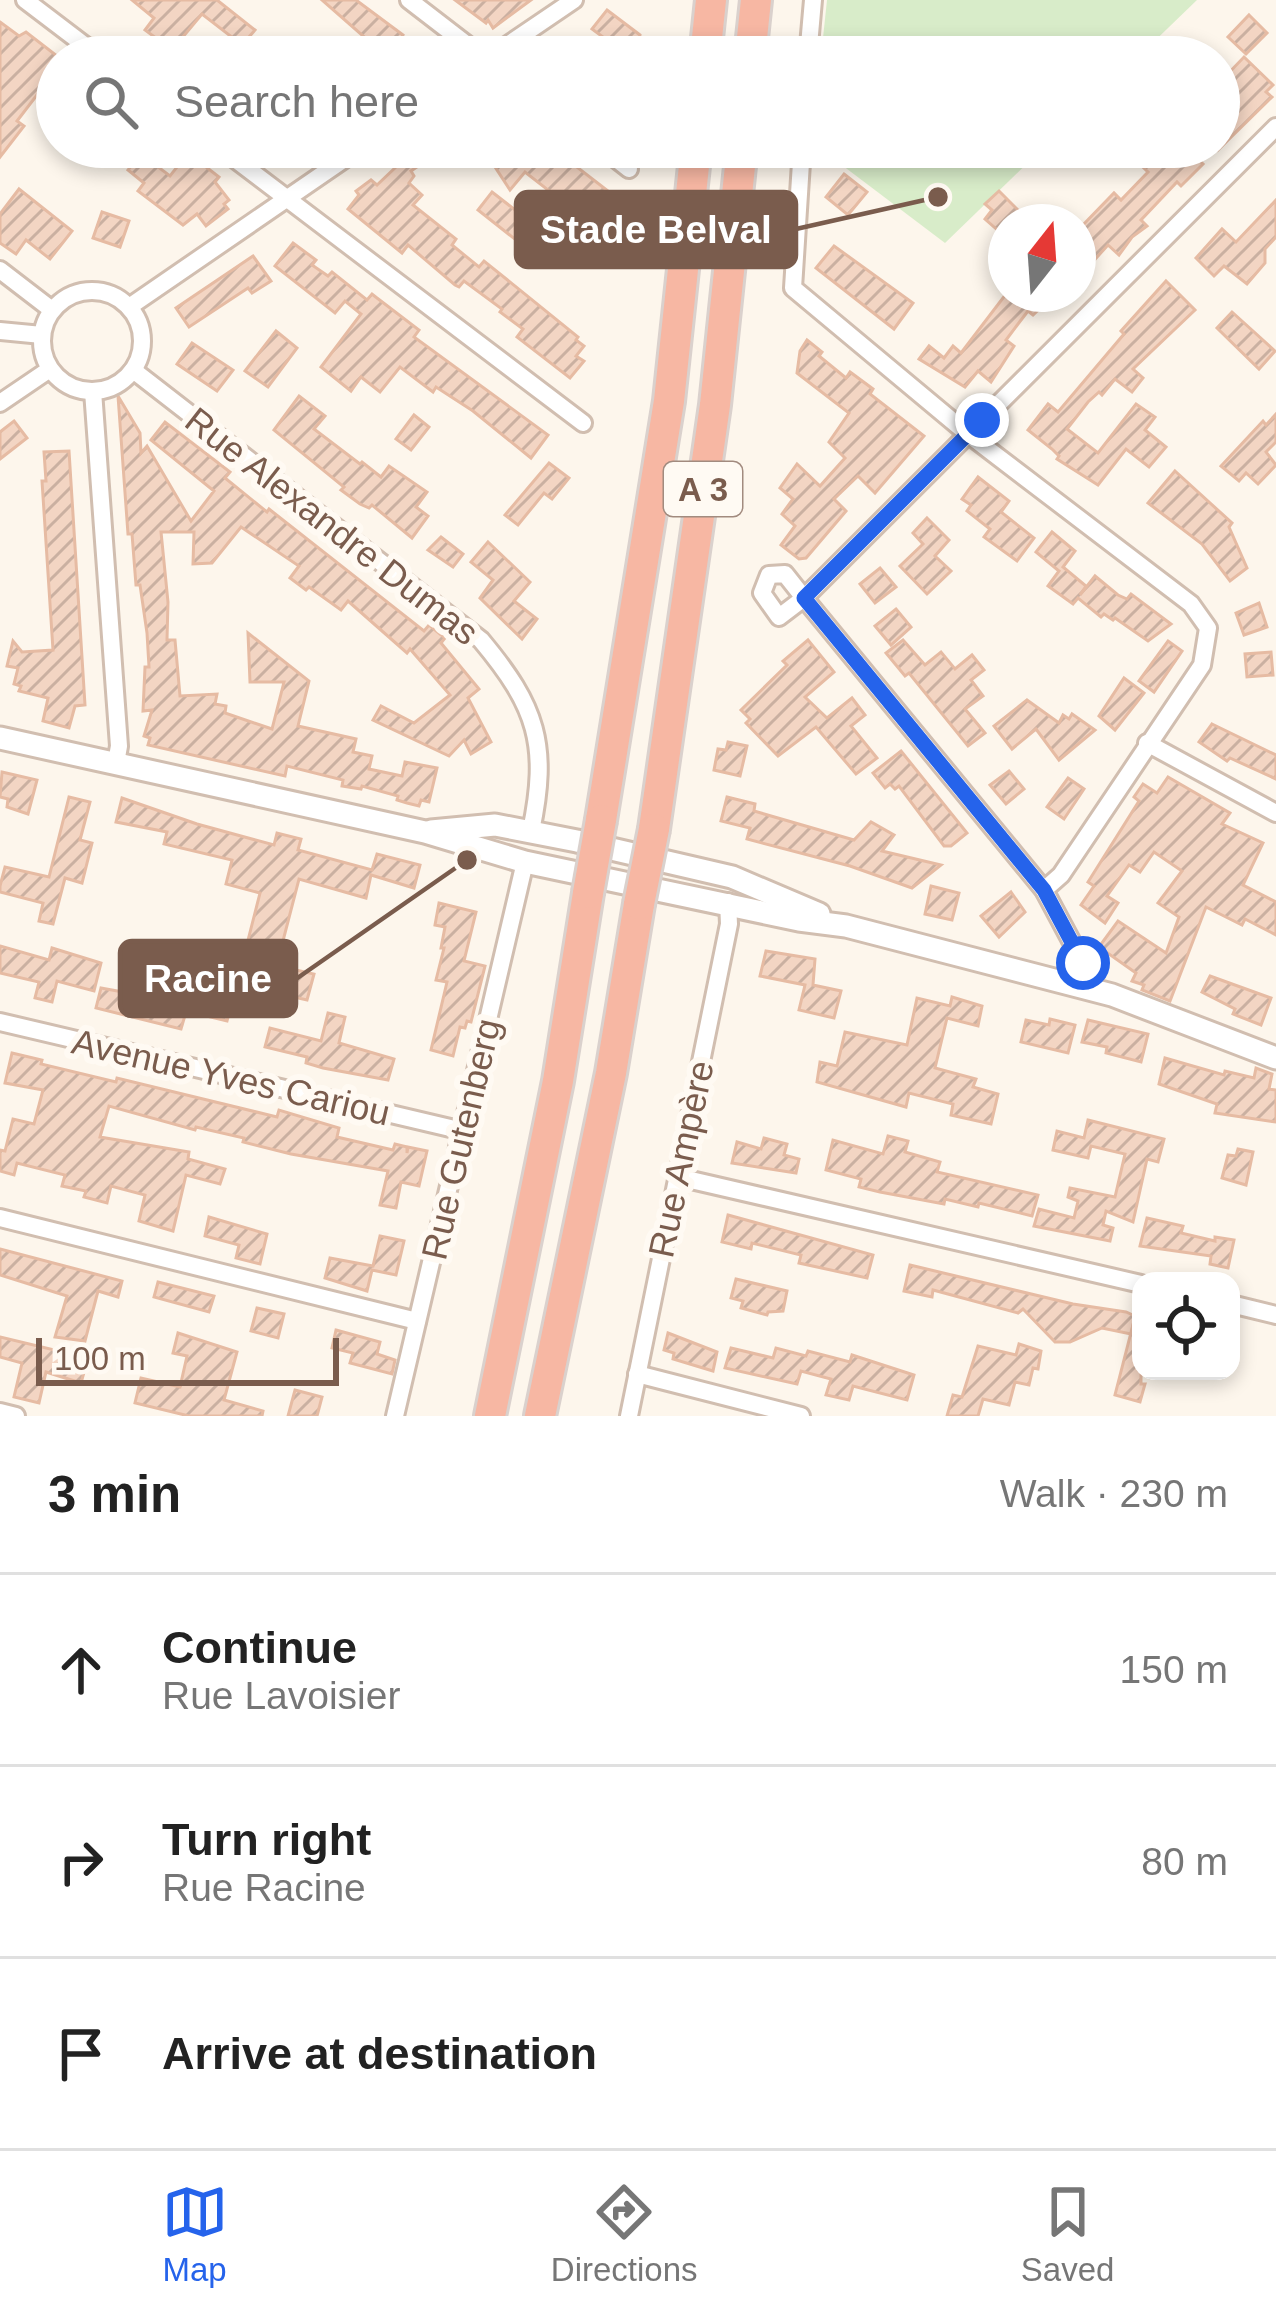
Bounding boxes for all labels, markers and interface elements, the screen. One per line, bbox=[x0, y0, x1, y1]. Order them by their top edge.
search box bbox=[36, 36, 1240, 168]
icon: search bbox=[78, 69, 144, 135]
text: Search here bbox=[174, 76, 419, 127]
callout: Stade Belval bbox=[516, 192, 796, 267]
north arrow bbox=[988, 204, 1096, 312]
text: Stade Belval bbox=[540, 208, 772, 251]
route end bbox=[955, 393, 1009, 447]
street label: Rue Alexandre Dumas bbox=[177, 399, 487, 653]
road number: A 3 bbox=[664, 462, 742, 516]
route start bbox=[1056, 936, 1110, 990]
callout: Racine bbox=[120, 941, 296, 1016]
text: Racine bbox=[144, 957, 272, 1000]
street label: Rue Gutenberg bbox=[413, 1014, 509, 1264]
street label: Avenue Yves Cariou bbox=[68, 1020, 394, 1134]
street label: Rue Ampère bbox=[640, 1057, 722, 1261]
map controls bbox=[1132, 1272, 1240, 1380]
button: locate bbox=[1132, 1272, 1240, 1380]
scale bar bbox=[36, 1332, 339, 1385]
text: 100 m bbox=[54, 1340, 146, 1377]
text: 3 min bbox=[48, 1466, 181, 1523]
text: Walk · 230 m bbox=[1000, 1472, 1228, 1515]
text: Continue bbox=[162, 1622, 357, 1673]
icon: ahead bbox=[48, 1637, 114, 1703]
text: 150 m bbox=[1120, 1648, 1228, 1691]
text: Rue Lavoisier bbox=[162, 1674, 400, 1717]
text: Turn right bbox=[162, 1814, 371, 1865]
icon: right bbox=[48, 1829, 114, 1895]
text: 80 m bbox=[1141, 1840, 1228, 1883]
text: Rue Racine bbox=[162, 1866, 366, 1909]
icon: arrive bbox=[48, 2021, 114, 2087]
text: Arrive at destination bbox=[162, 2028, 597, 2079]
tab: Map bbox=[162, 2179, 228, 2289]
tab: Directions bbox=[551, 2179, 698, 2289]
tab: Saved bbox=[1021, 2179, 1114, 2289]

